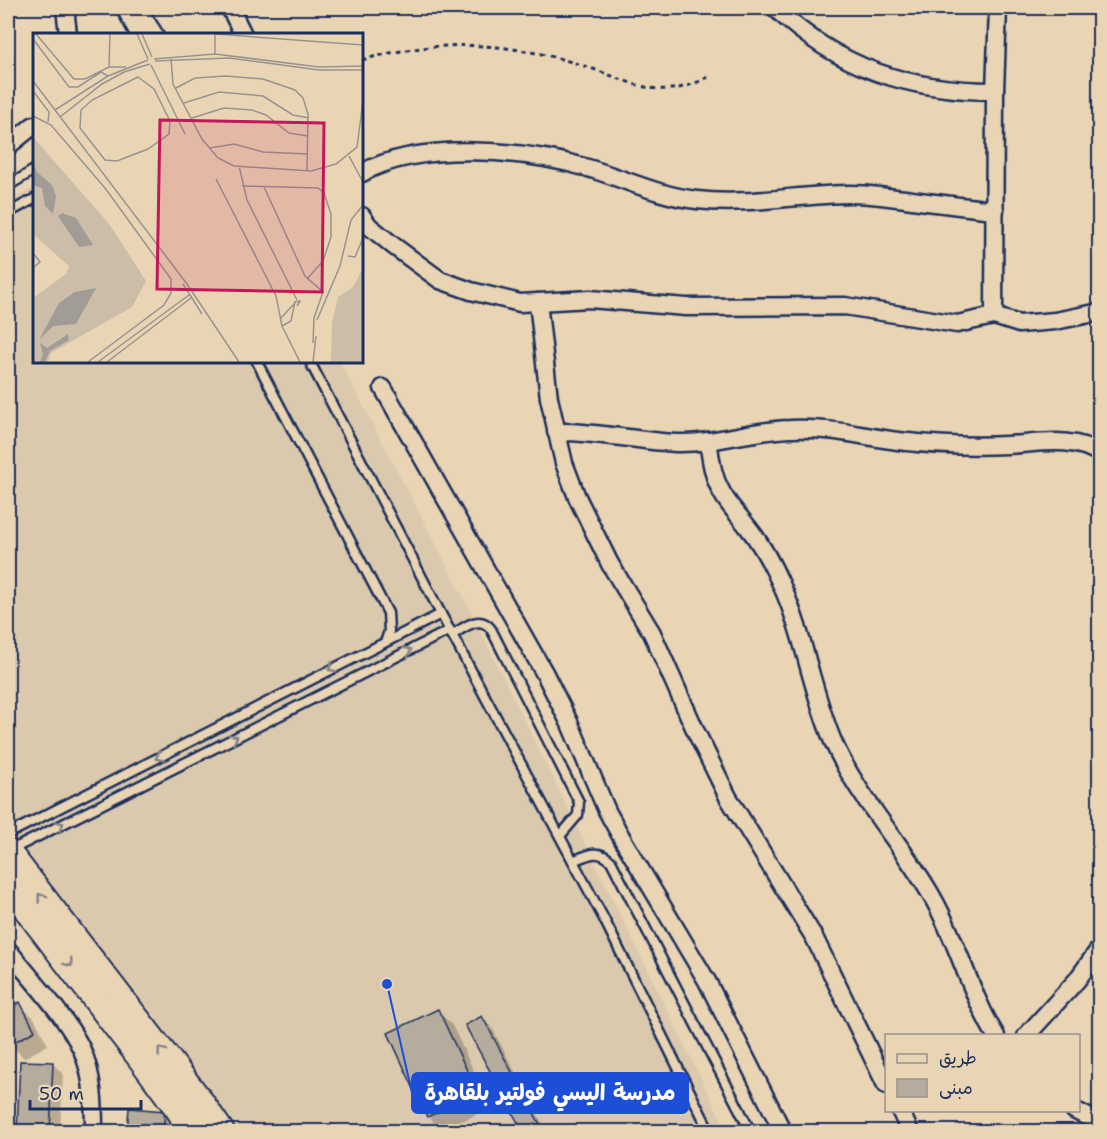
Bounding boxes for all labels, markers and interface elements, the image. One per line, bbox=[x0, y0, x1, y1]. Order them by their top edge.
inset map bbox=[33, 33, 363, 363]
one-way arrow bbox=[402, 646, 413, 658]
one-way arrow bbox=[328, 661, 339, 672]
one-way arrow bbox=[228, 734, 239, 745]
one-way arrow bbox=[154, 750, 165, 761]
one-way arrow bbox=[53, 821, 64, 833]
one-way arrow bbox=[38, 893, 49, 904]
one-way arrow bbox=[61, 957, 72, 968]
legend bbox=[885, 1034, 1080, 1112]
text: طريق bbox=[939, 1046, 977, 1070]
one-way arrow bbox=[158, 1047, 169, 1058]
scale bar bbox=[30, 1073, 141, 1111]
callout: مدرسة اليسي فولتير بلقاهرة bbox=[412, 1073, 688, 1113]
text: مبنى bbox=[939, 1076, 973, 1100]
text: مدرسة اليسي فولتير بلقاهرة bbox=[424, 1078, 676, 1112]
text: 50 m bbox=[39, 1082, 84, 1106]

